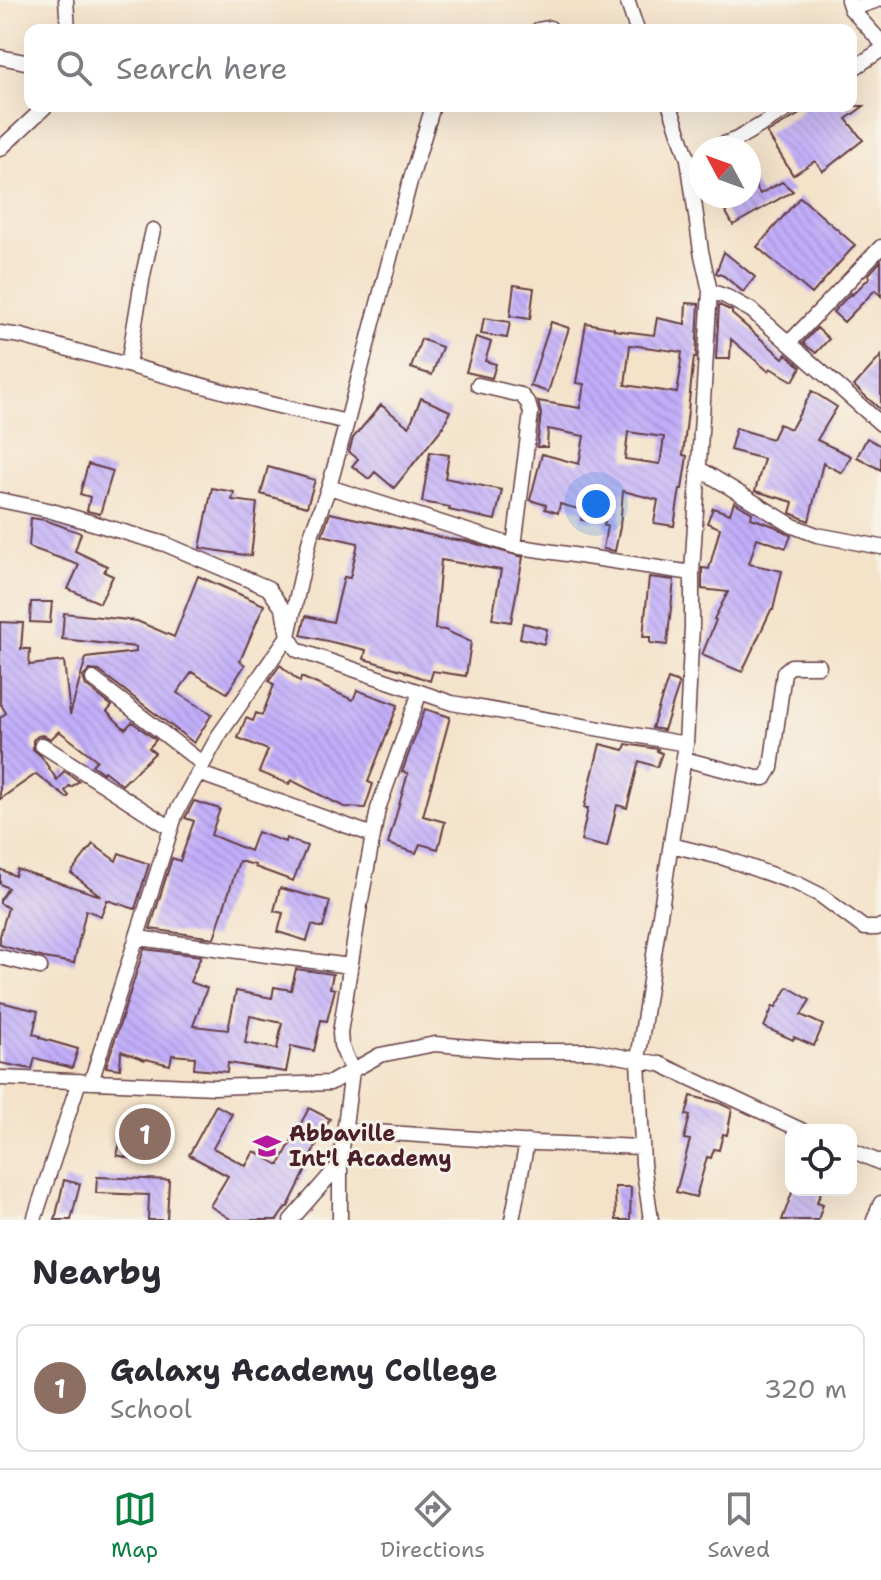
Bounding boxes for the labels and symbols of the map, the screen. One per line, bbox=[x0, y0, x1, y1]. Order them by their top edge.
north arrow bbox=[689, 136, 761, 208]
your location bbox=[576, 484, 616, 524]
pin: 1 bbox=[119, 1104, 171, 1164]
place label: Abbaville Int'l Academy bbox=[289, 1119, 452, 1173]
school or university icon: Abbaville Int'l Academy bbox=[252, 1131, 282, 1161]

